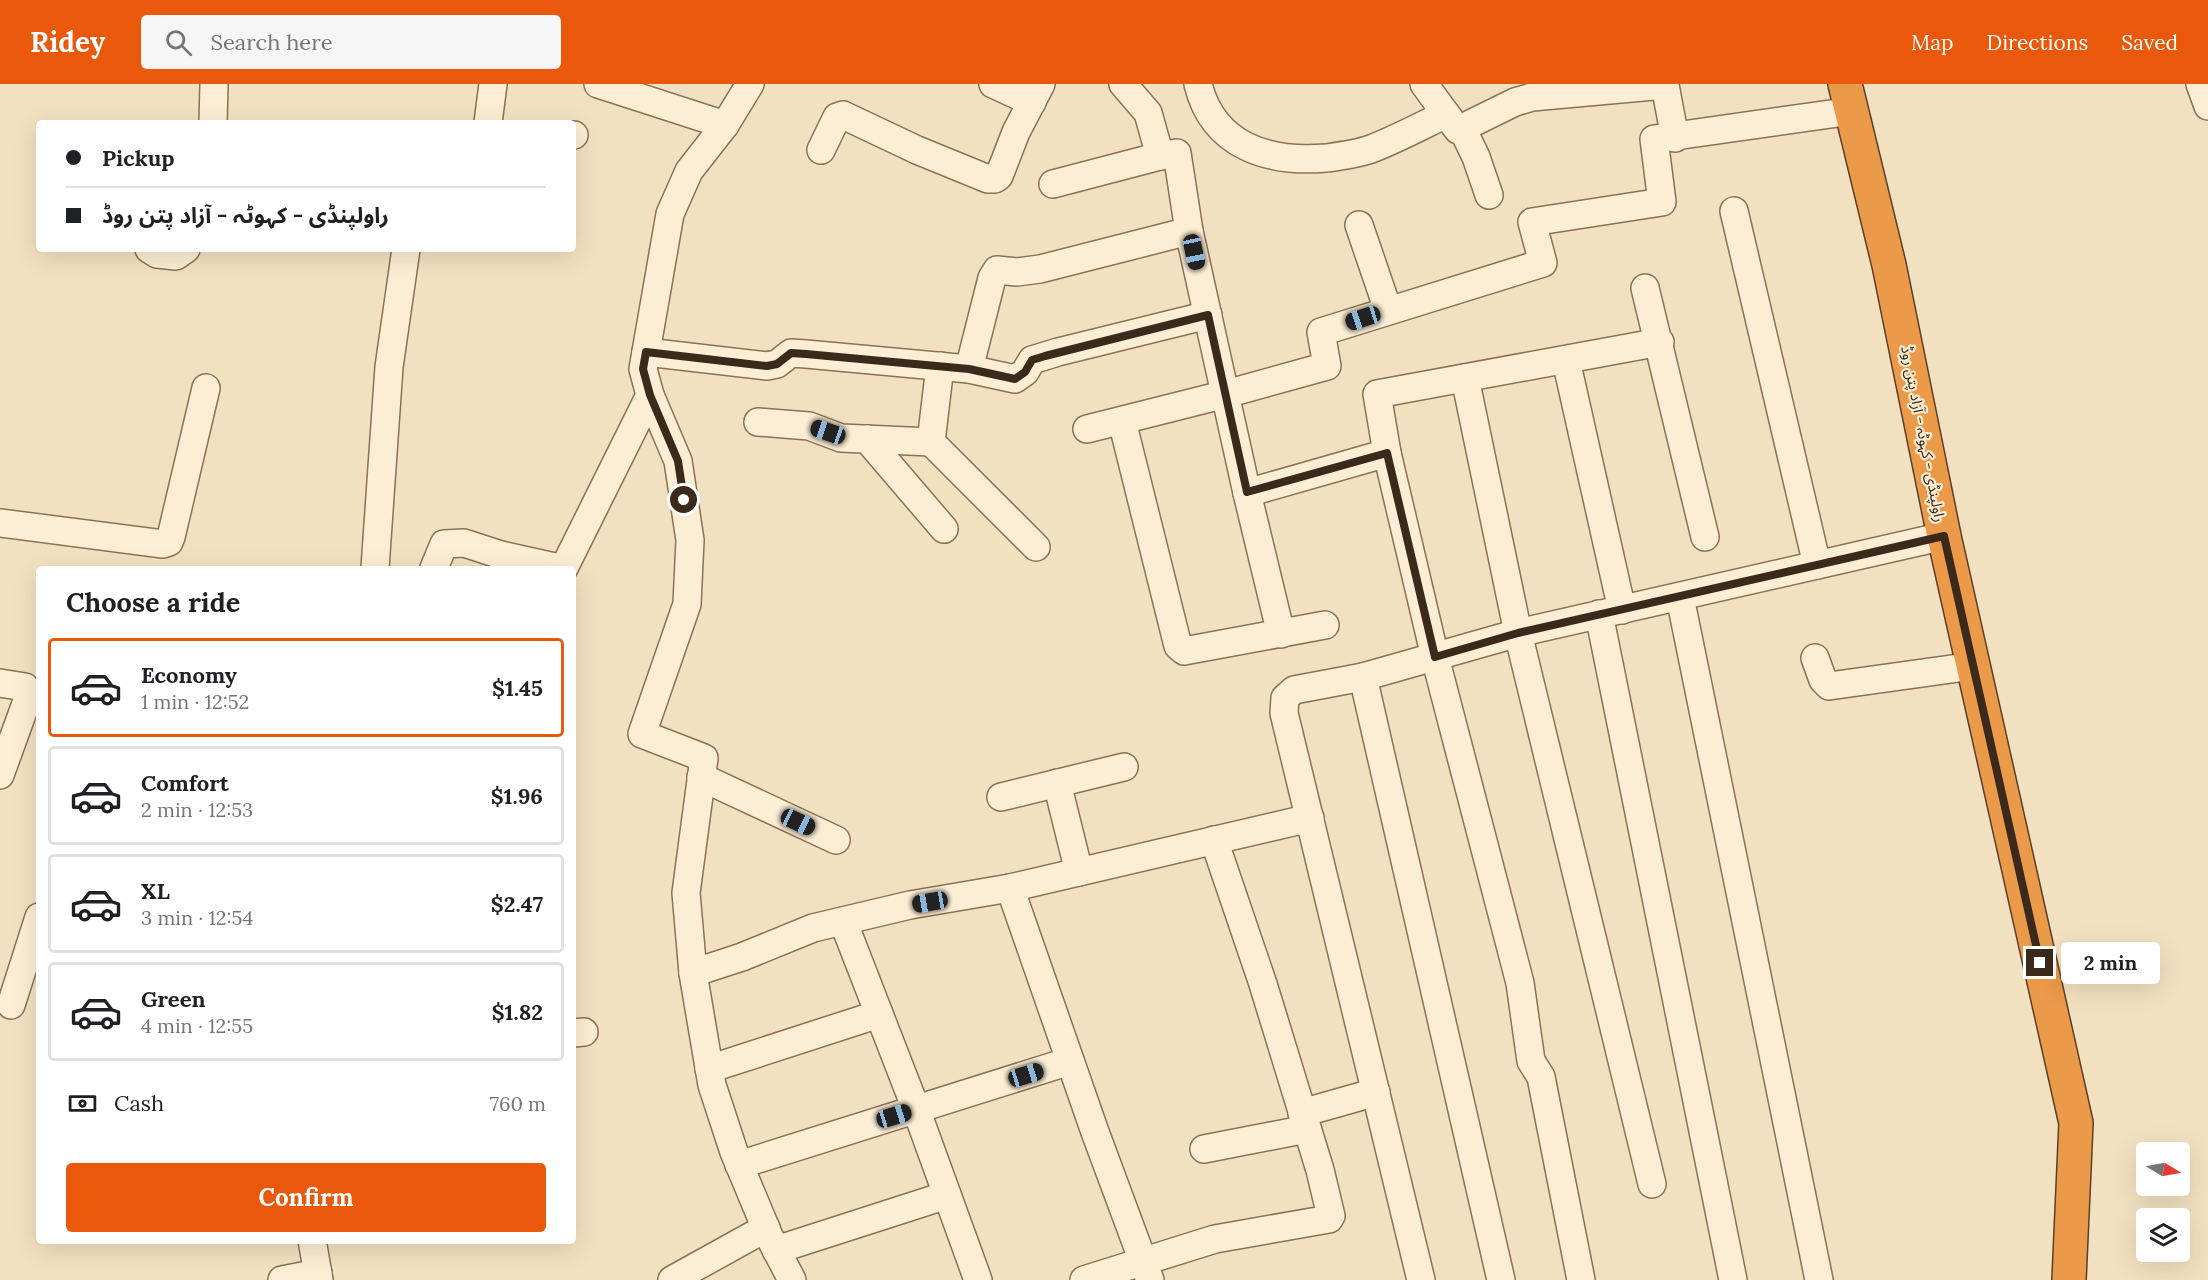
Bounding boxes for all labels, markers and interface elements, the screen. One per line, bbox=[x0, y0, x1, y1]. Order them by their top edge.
search box bbox=[141, 15, 561, 69]
text: Ridey bbox=[30, 24, 105, 60]
icon: search bbox=[162, 26, 195, 59]
text: Search here bbox=[210, 28, 333, 56]
text: Map bbox=[1911, 29, 1954, 56]
text: Directions bbox=[1987, 29, 2088, 56]
text: Saved bbox=[2121, 29, 2178, 56]
text: Pickup bbox=[102, 144, 175, 172]
text: راولپنڈی - کہوٹہ - آزاد پتن روڈ bbox=[102, 201, 389, 229]
car bbox=[1181, 233, 1207, 271]
car bbox=[1343, 304, 1383, 332]
street label: راولپنڈی - کہوٹہ - آزاد پتن روڈ bbox=[1896, 344, 1950, 524]
car bbox=[808, 418, 848, 446]
route start bbox=[670, 486, 697, 513]
text: Choose a ride bbox=[66, 585, 240, 619]
icon: car bbox=[69, 661, 123, 715]
text: Economy bbox=[141, 661, 237, 689]
text: $1.45 bbox=[492, 674, 543, 702]
text: 1 min · 12:52 bbox=[141, 689, 249, 714]
icon: car bbox=[69, 769, 123, 823]
text: Comfort bbox=[141, 769, 229, 797]
text: $1.96 bbox=[491, 782, 543, 810]
text: 2 min · 12:53 bbox=[141, 797, 253, 822]
car bbox=[778, 806, 818, 838]
icon: car bbox=[69, 877, 123, 931]
text: XL bbox=[141, 877, 170, 905]
text: $2.47 bbox=[491, 890, 543, 918]
car bbox=[911, 890, 949, 914]
text: 3 min · 12:54 bbox=[141, 905, 253, 930]
callout: 2 min bbox=[2061, 942, 2160, 984]
route end bbox=[2026, 949, 2053, 976]
text: 2 min bbox=[2084, 950, 2137, 975]
icon: car bbox=[69, 985, 123, 1039]
text: Green bbox=[141, 985, 206, 1013]
text: $1.82 bbox=[492, 998, 543, 1026]
text: 4 min · 12:55 bbox=[141, 1013, 253, 1038]
car bbox=[1006, 1061, 1046, 1089]
icon: cash bbox=[66, 1087, 99, 1120]
text: Cash bbox=[114, 1089, 164, 1117]
text: 760 m bbox=[490, 1091, 546, 1116]
car bbox=[874, 1102, 914, 1130]
north arrow bbox=[2136, 1142, 2190, 1196]
map controls bbox=[2136, 1142, 2190, 1262]
button: Confirm bbox=[66, 1163, 546, 1232]
button: layers bbox=[2136, 1208, 2190, 1262]

